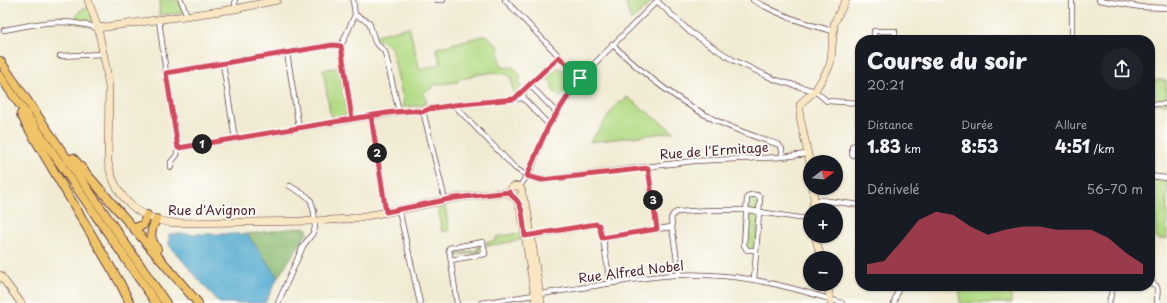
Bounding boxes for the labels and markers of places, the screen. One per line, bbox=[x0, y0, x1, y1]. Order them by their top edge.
pin bbox=[563, 61, 597, 95]
pin: 1 bbox=[192, 134, 212, 154]
pin: 2 bbox=[367, 143, 387, 163]
pin: 3 bbox=[643, 190, 663, 210]

